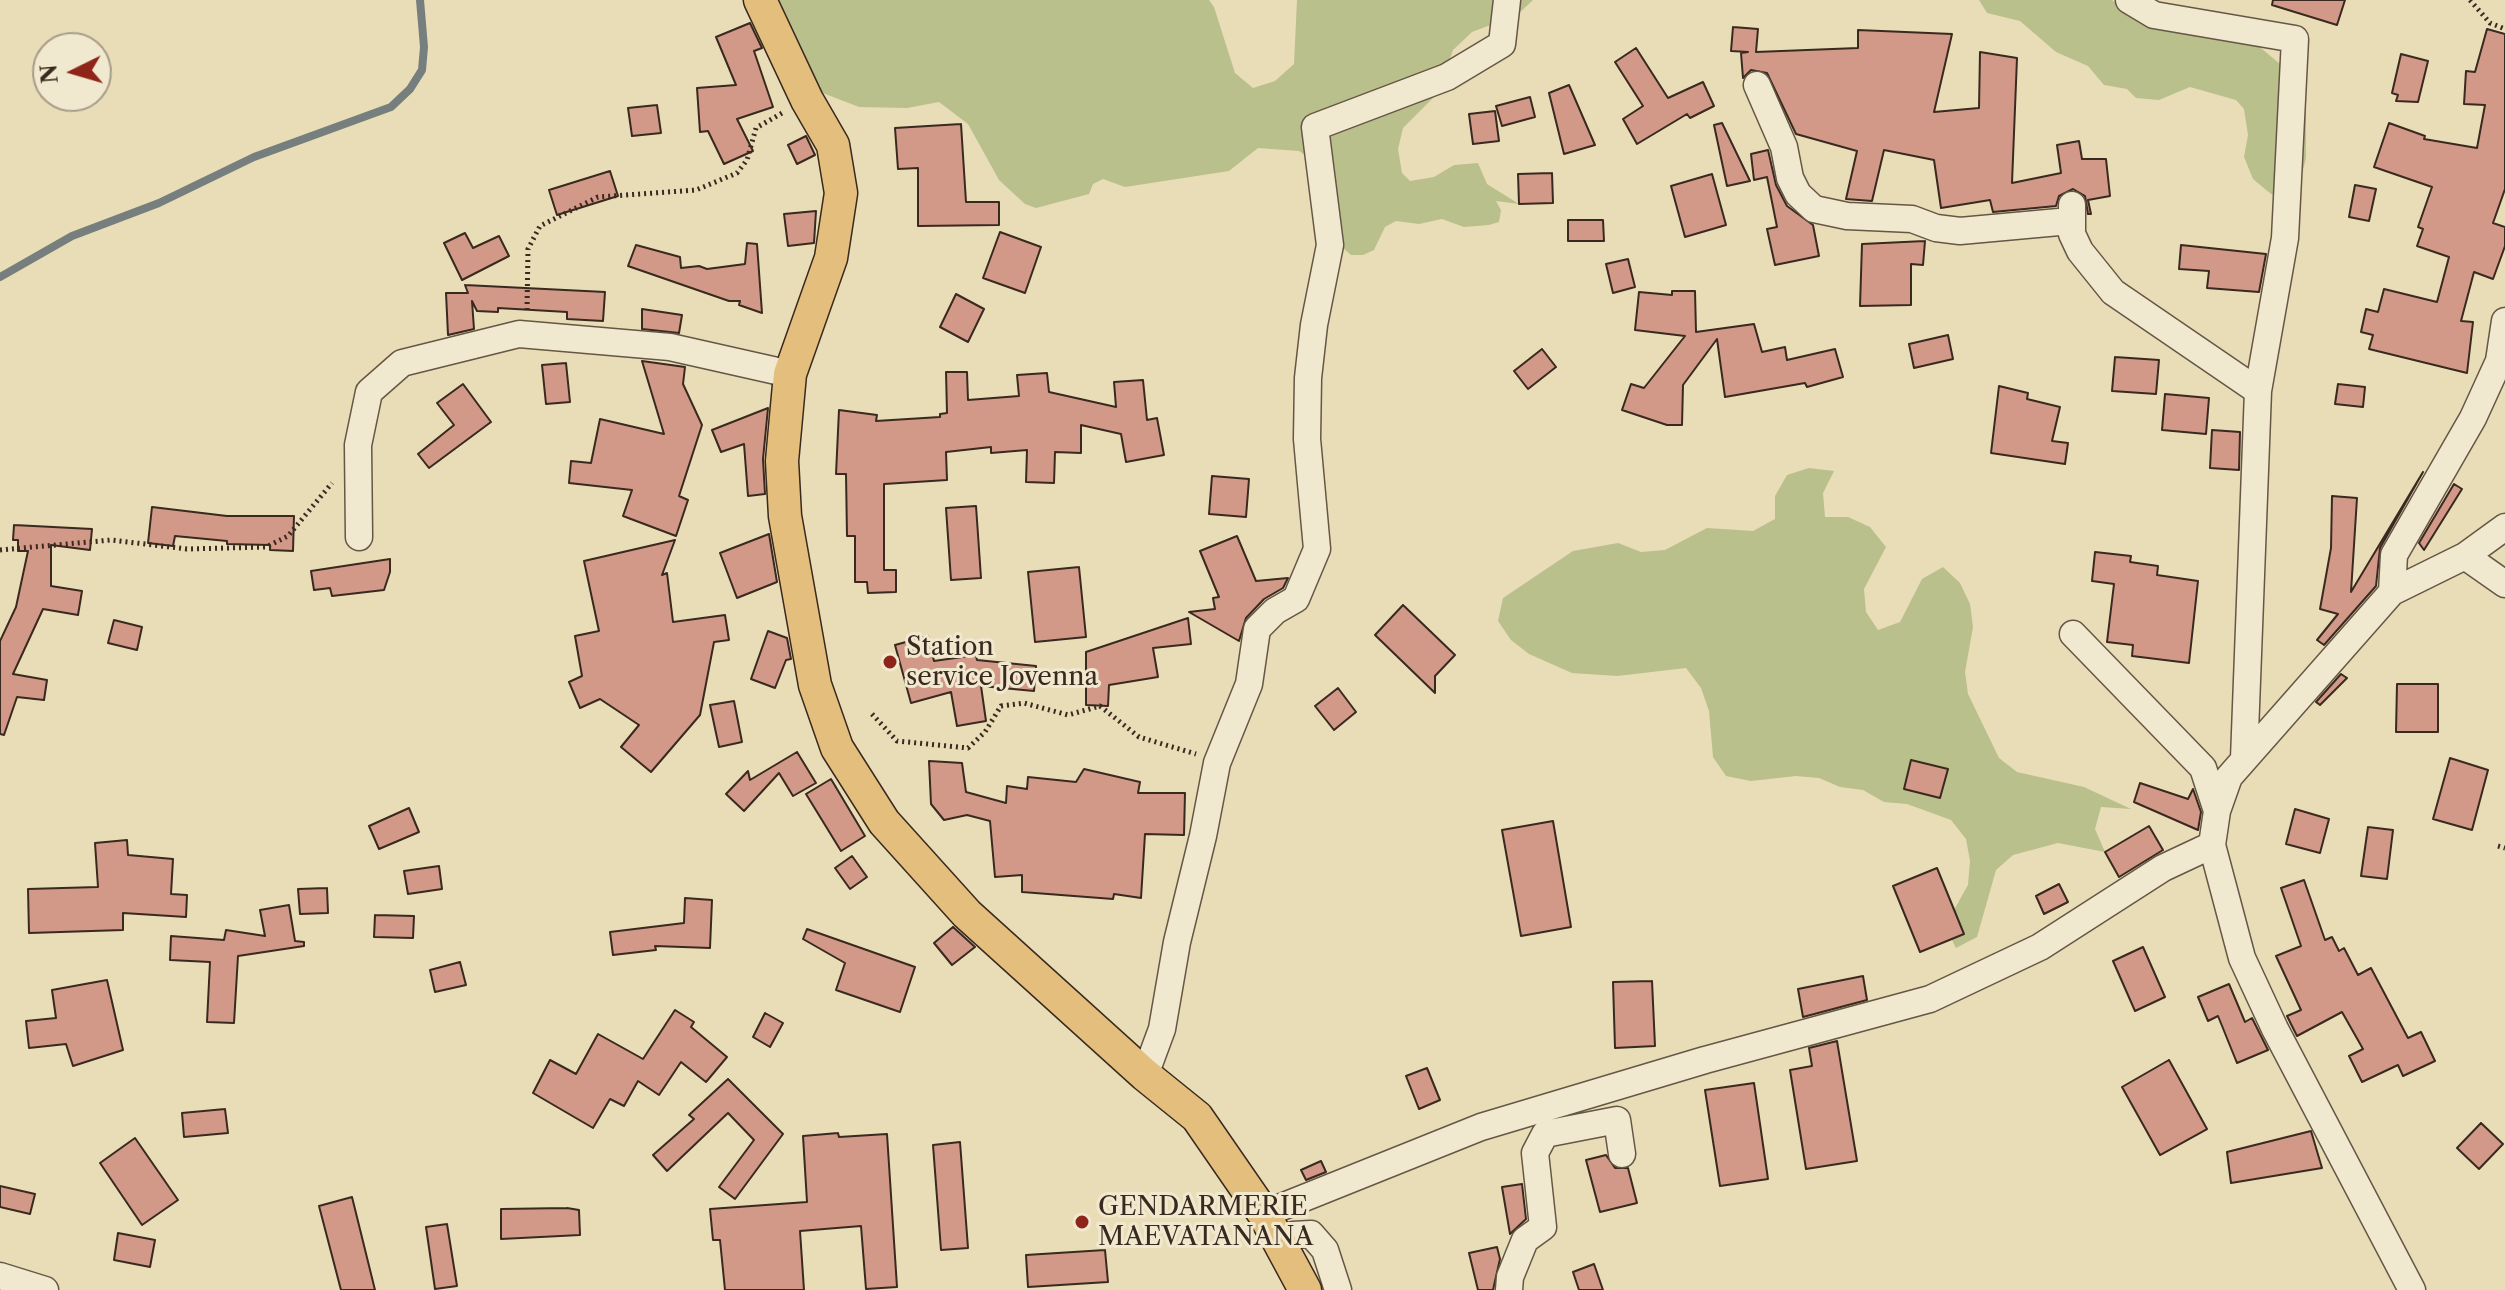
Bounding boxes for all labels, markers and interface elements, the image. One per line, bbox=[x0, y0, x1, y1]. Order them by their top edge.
north arrow bbox=[32, 32, 112, 112]
text: N bbox=[35, 63, 64, 85]
place label: Station service Jovenna bbox=[906, 631, 1098, 692]
marker: Station service Jovenna bbox=[881, 653, 899, 671]
place label: GENDARMERIE MAEVATANANA bbox=[1098, 1191, 1314, 1252]
marker: GENDARMERIE MAEVATANANA bbox=[1073, 1213, 1091, 1231]

